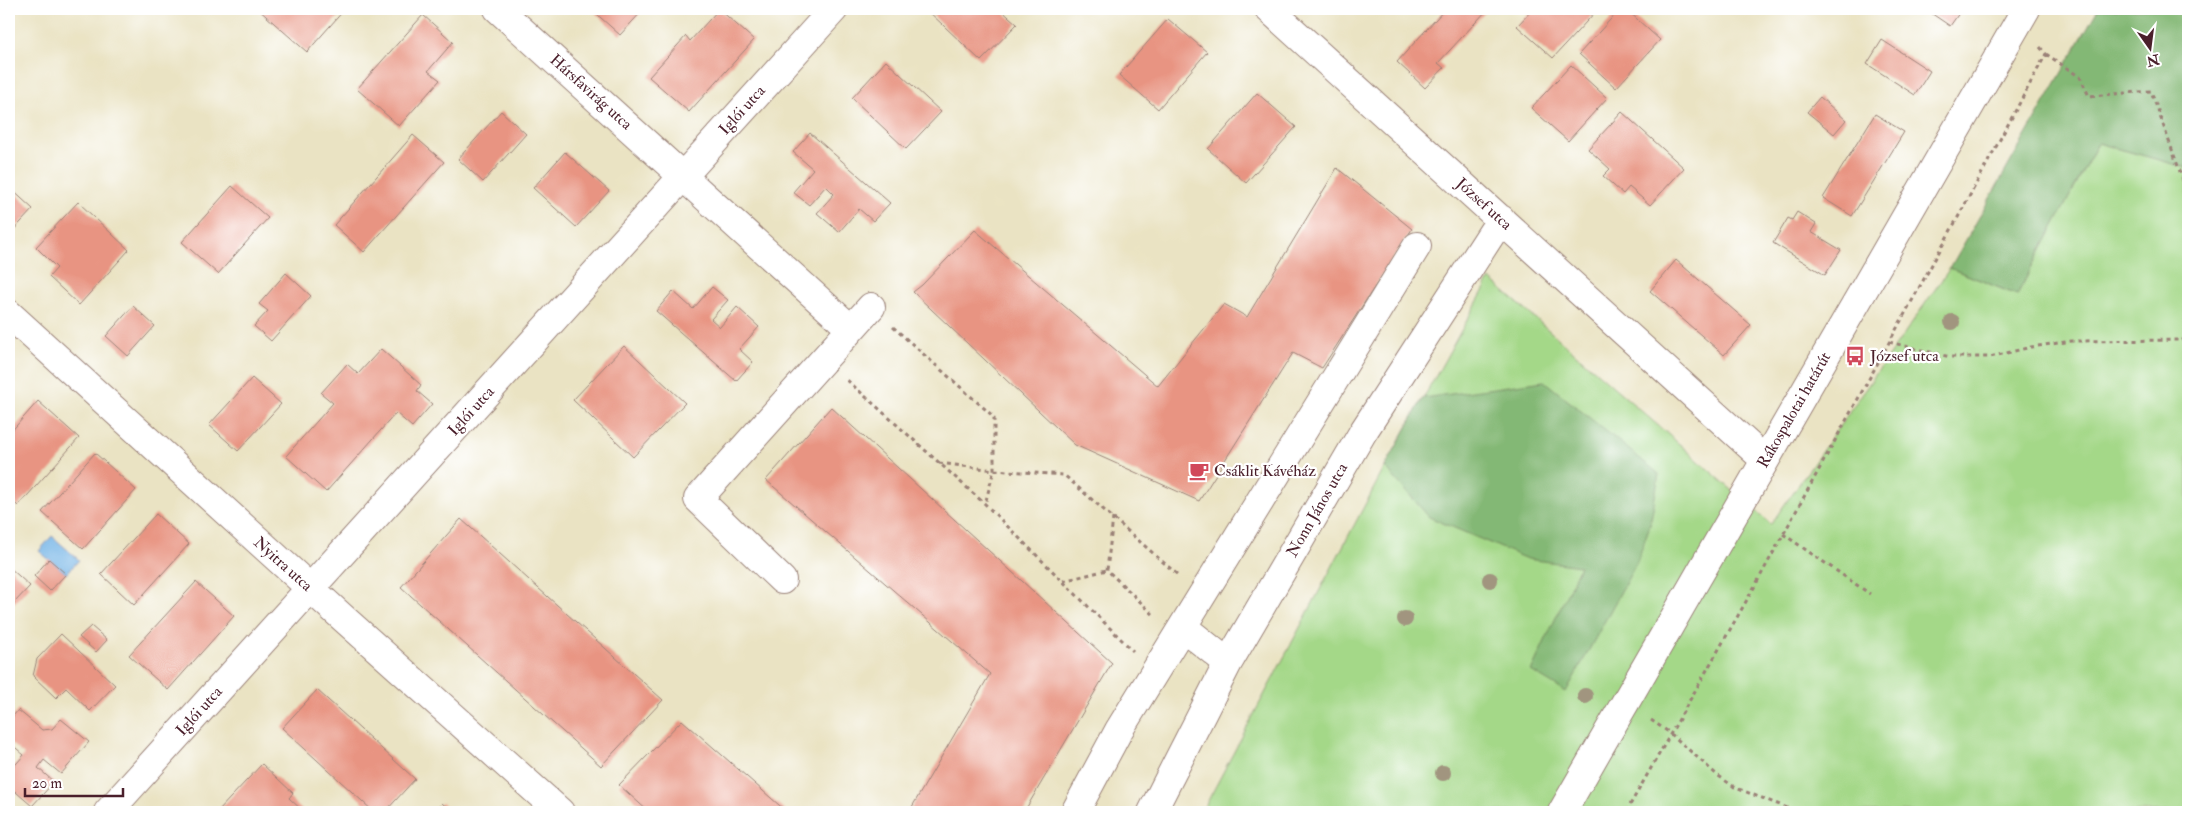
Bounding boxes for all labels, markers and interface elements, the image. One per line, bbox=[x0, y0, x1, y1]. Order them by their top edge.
north arrow bbox=[2124, 22, 2174, 72]
street label: Hársfavirág utca bbox=[546, 50, 637, 135]
text: N bbox=[2144, 50, 2162, 70]
street label: Iglói utca bbox=[714, 81, 770, 139]
street label: József utca bbox=[1450, 173, 1517, 235]
bus stop icon: József utca bbox=[1844, 345, 1866, 367]
place label: József utca bbox=[1869, 346, 1939, 367]
street label: Rákospalotai határút bbox=[1753, 348, 1836, 472]
street label: Iglói utca bbox=[443, 382, 499, 440]
street label: Nonn János utca bbox=[1282, 459, 1353, 561]
cafe icon: Csáklit Kávéház bbox=[1188, 460, 1210, 482]
place label: Csáklit Kávéház bbox=[1214, 461, 1316, 481]
street label: Nyitra utca bbox=[249, 532, 317, 596]
street label: Iglói utca bbox=[171, 682, 227, 740]
scale bar bbox=[25, 766, 122, 798]
text: 20 m bbox=[32, 774, 62, 793]

